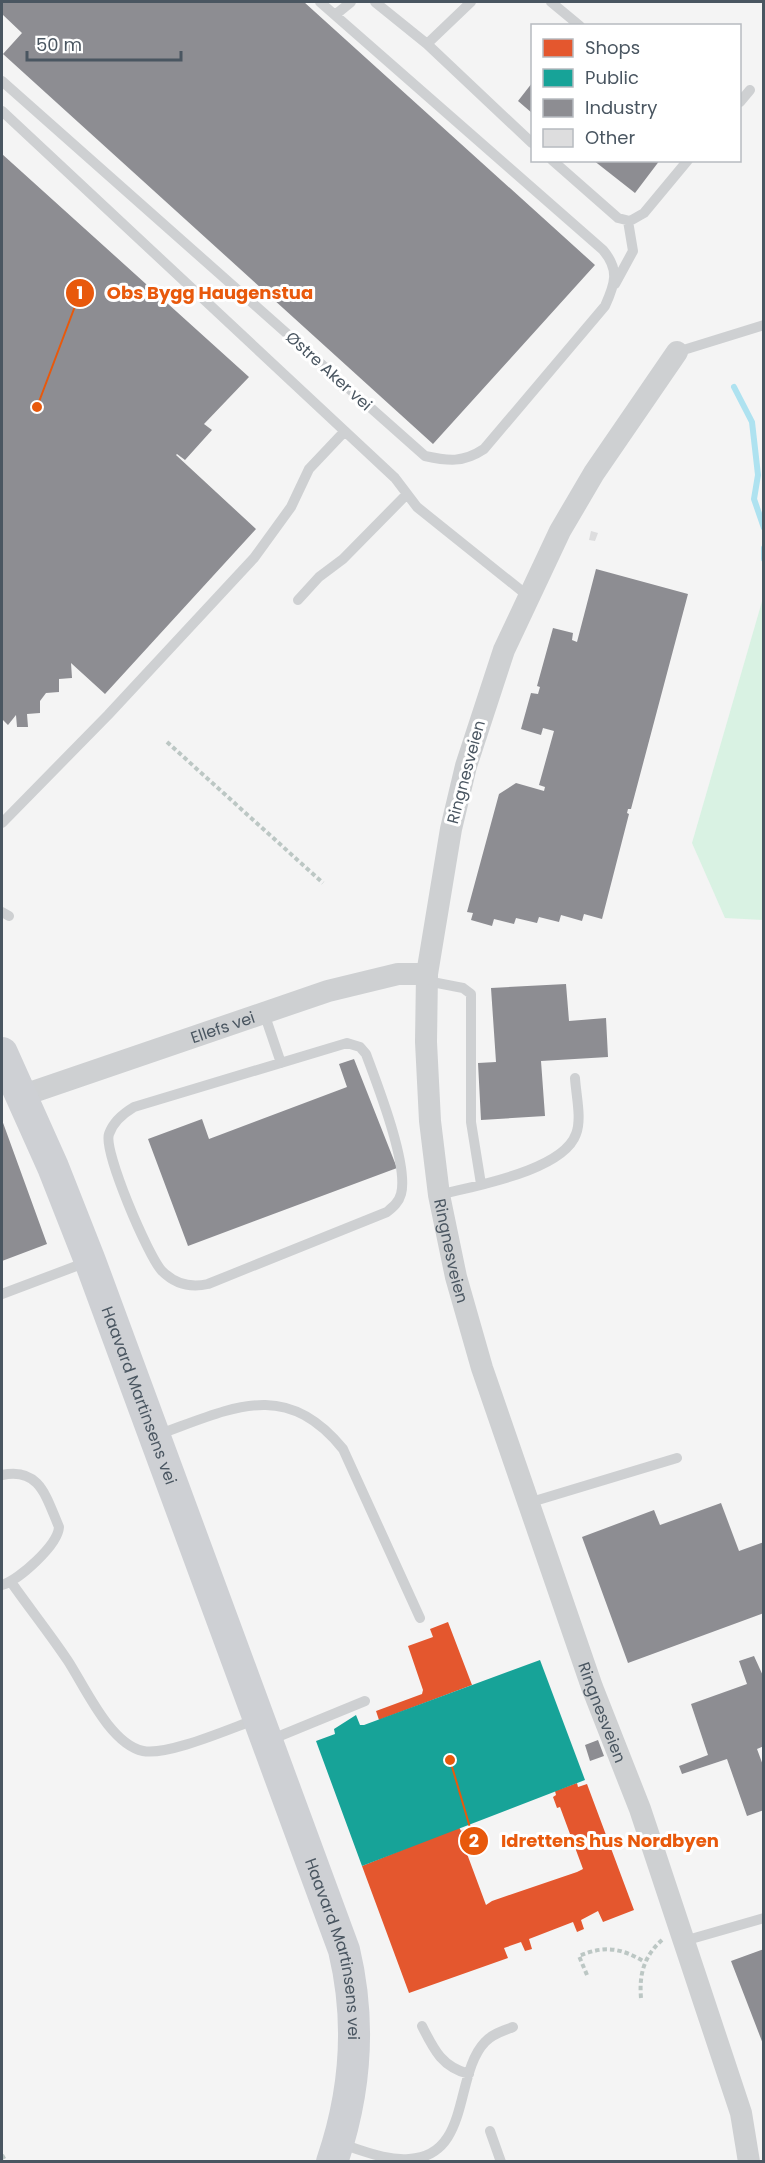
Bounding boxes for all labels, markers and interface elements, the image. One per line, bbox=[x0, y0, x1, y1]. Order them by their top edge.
scale bar bbox=[27, 24, 182, 62]
legend bbox=[531, 24, 741, 162]
text: 50 m bbox=[36, 32, 82, 57]
text: Shops bbox=[585, 35, 640, 60]
text: Public bbox=[585, 65, 639, 90]
text: Industry bbox=[585, 95, 657, 120]
text: Other bbox=[585, 125, 635, 150]
callout: Obs Bygg Haugenstua bbox=[65, 275, 326, 311]
text: 1 bbox=[77, 280, 83, 305]
text: Obs Bygg Haugenstua bbox=[107, 280, 313, 305]
street label: Østre Aker vei bbox=[281, 326, 377, 416]
street label: Ringnesveien bbox=[441, 718, 491, 826]
street label: Ellefs vei bbox=[187, 1005, 258, 1049]
street label: Ringnesveien bbox=[429, 1197, 474, 1306]
street label: Haavard Martinsens vei bbox=[96, 1303, 183, 1488]
street label: Ringnesveien bbox=[573, 1659, 632, 1766]
callout: Idrettens hus Nordbyen bbox=[459, 1823, 731, 1859]
text: 2 bbox=[469, 1828, 479, 1853]
text: Idrettens hus Nordbyen bbox=[501, 1828, 719, 1853]
street label: Haavard Martinsens vei bbox=[300, 1855, 366, 2040]

